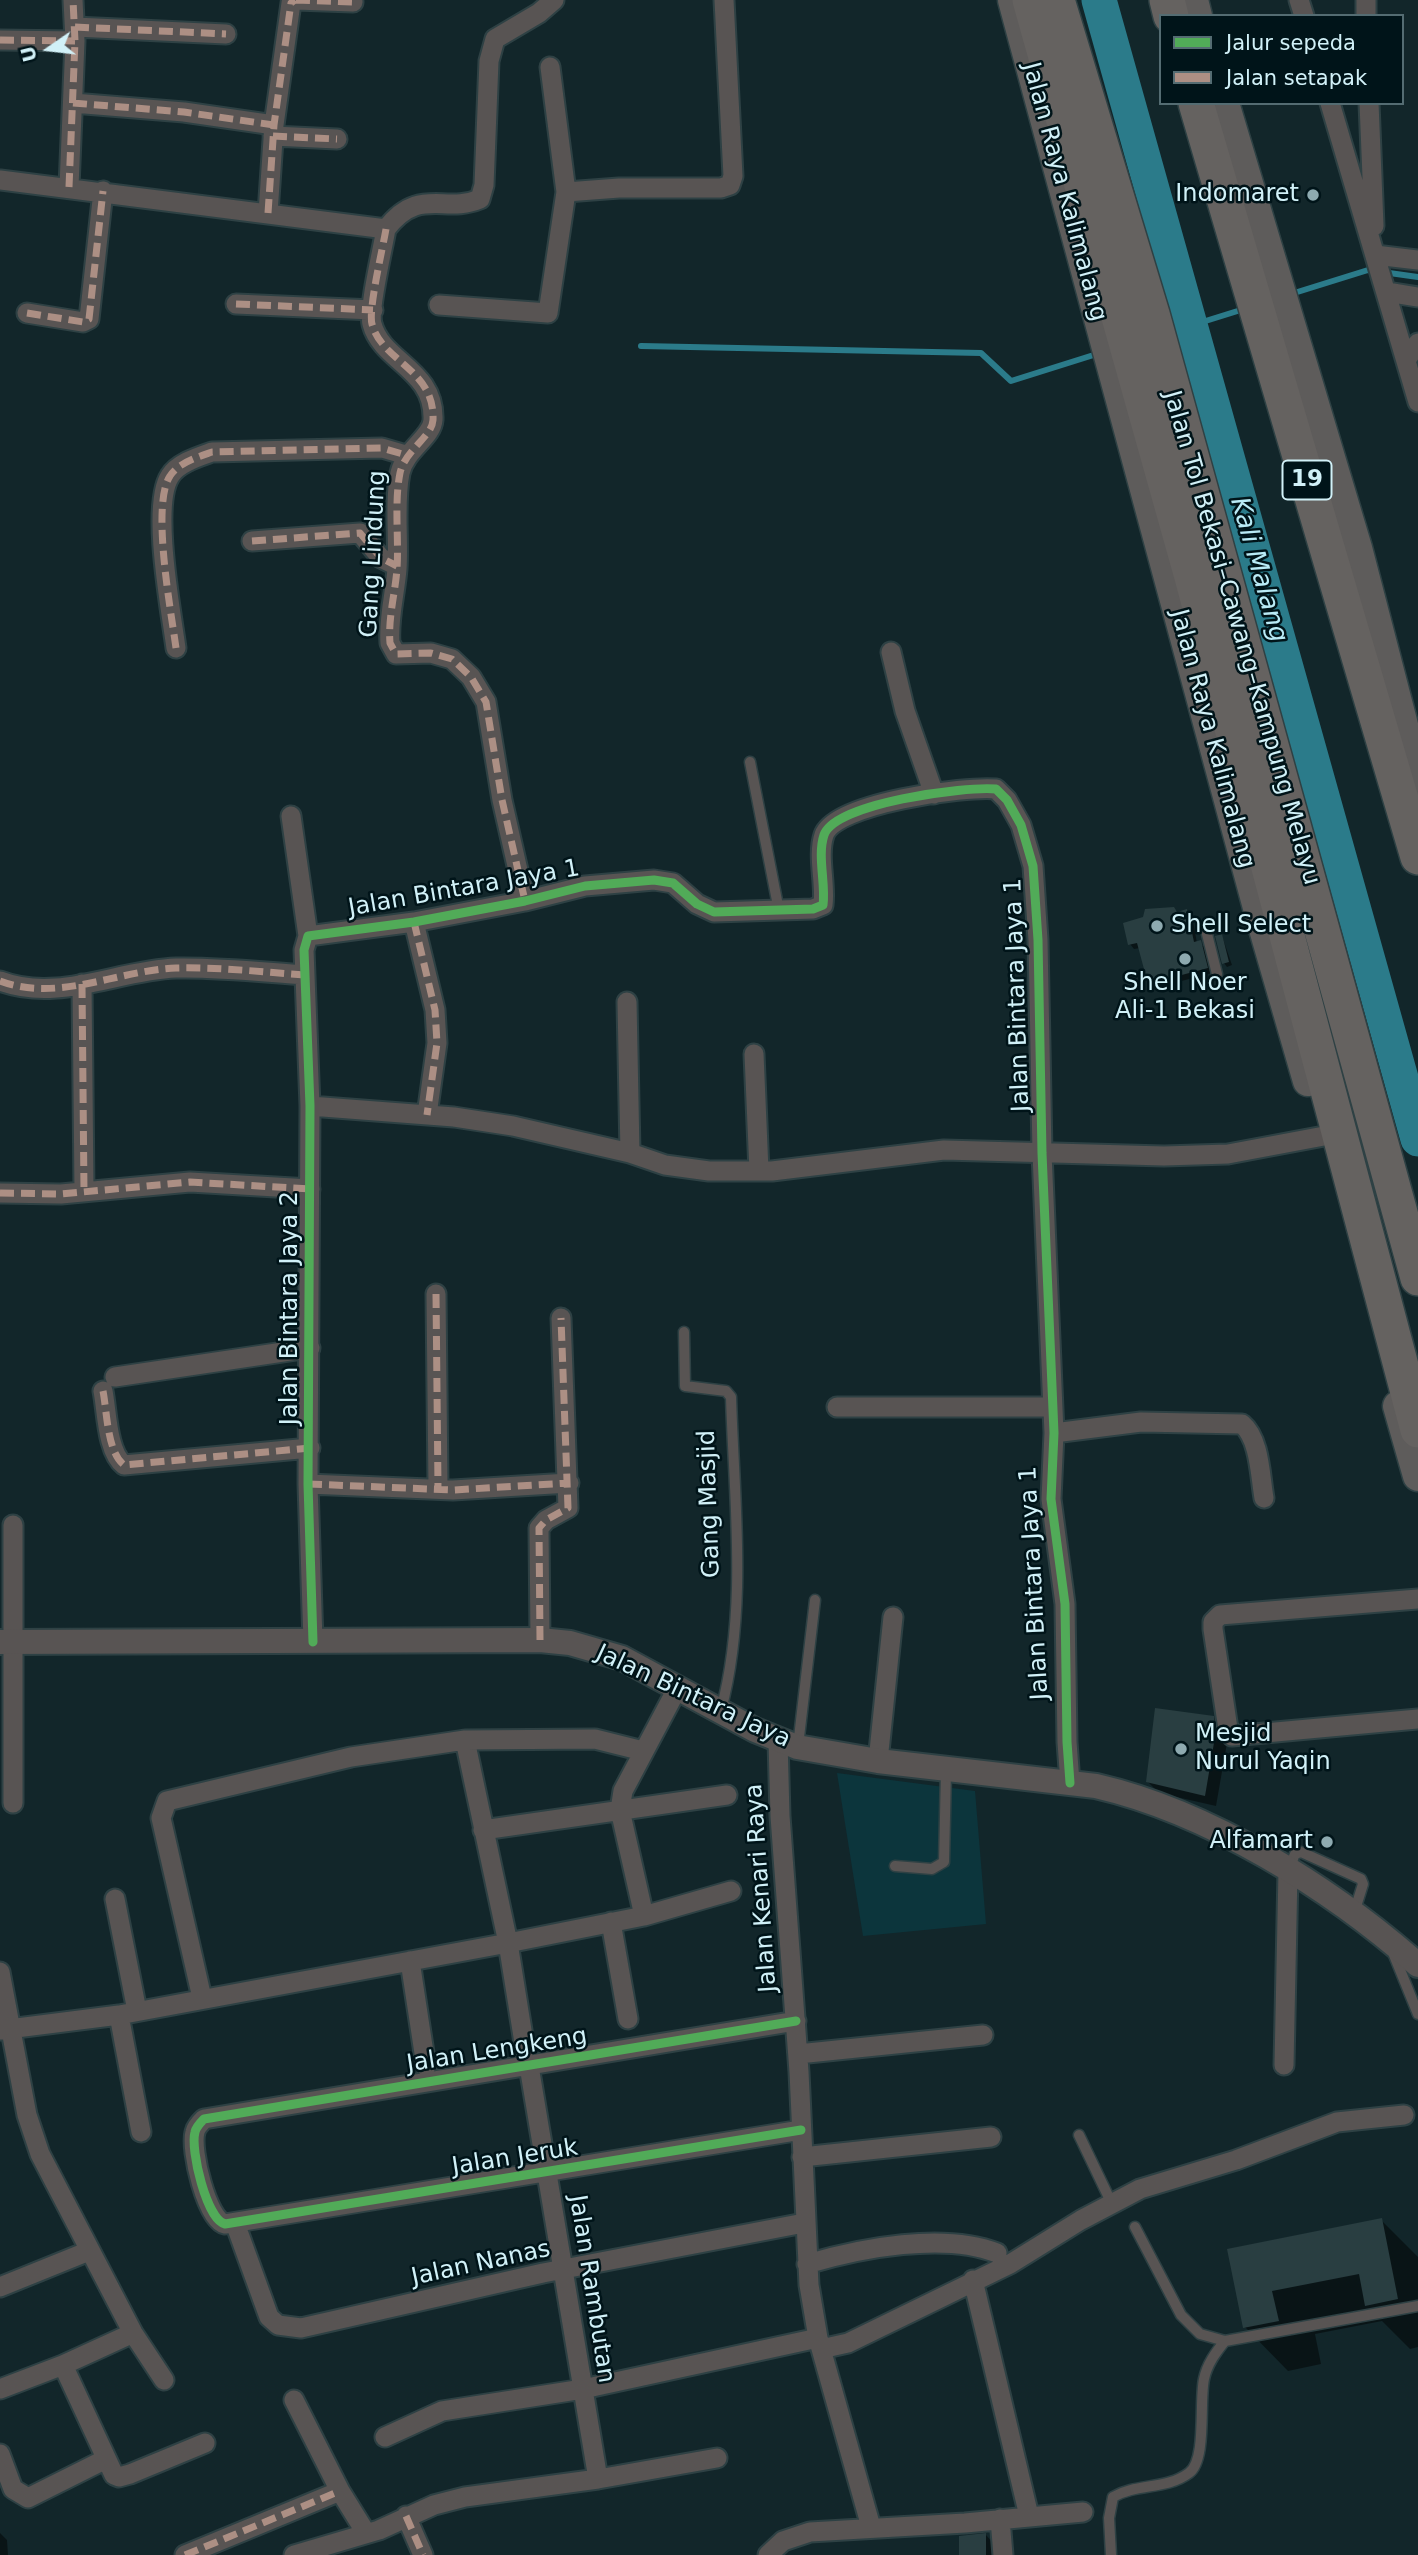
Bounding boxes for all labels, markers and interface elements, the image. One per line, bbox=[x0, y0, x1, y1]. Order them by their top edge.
north arrow bbox=[14, 14, 84, 84]
legend bbox=[1159, 14, 1404, 105]
text: Jalur sepeda bbox=[1226, 31, 1356, 55]
text: U bbox=[16, 44, 41, 64]
street label: Jalan Raya Kalimalang bbox=[1016, 59, 1112, 325]
text: Jalan setapak bbox=[1226, 66, 1367, 90]
place label: Indomaret bbox=[1175, 181, 1299, 209]
marker: Indomaret bbox=[1305, 187, 1321, 203]
street label: Jalan Tol Bekasi–Cawang–Kampung Melayu bbox=[1157, 388, 1325, 888]
road number: 19 bbox=[1282, 460, 1332, 500]
street label: Gang Lindung bbox=[355, 470, 393, 638]
water label: Kali Malang bbox=[1222, 494, 1294, 646]
street label: Jalan Raya Kalimalang bbox=[1164, 606, 1260, 872]
street label: Jalan Bintara Jaya 1 bbox=[346, 854, 582, 924]
street label: Jalan Bintara Jaya 1 bbox=[1000, 877, 1036, 1113]
place label: Shell Select bbox=[1171, 912, 1311, 940]
marker: Shell Select bbox=[1149, 918, 1165, 934]
marker: Shell Noer Ali-1 Bekasi bbox=[1177, 951, 1193, 967]
place label: Shell Noer Ali-1 Bekasi bbox=[1115, 970, 1255, 1026]
street label: Jalan Bintara Jaya 2 bbox=[277, 1191, 305, 1425]
street label: Gang Masjid bbox=[693, 1430, 727, 1578]
street label: Jalan Bintara Jaya 1 bbox=[1014, 1465, 1056, 1701]
street label: Jalan Bintara Jaya bbox=[591, 1639, 795, 1755]
place label: Mesjid Nurul Yaqin bbox=[1195, 1721, 1331, 1777]
marker: Mesjid Nurul Yaqin bbox=[1173, 1741, 1189, 1757]
street label: Jalan Kenari Raya bbox=[740, 1783, 784, 1993]
place label: Alfamart bbox=[1209, 1828, 1313, 1856]
marker: Alfamart bbox=[1319, 1834, 1335, 1850]
street label: Jalan Lengkeng bbox=[405, 2023, 589, 2079]
street label: Jalan Jeruk bbox=[450, 2134, 580, 2182]
street label: Jalan Rambutan bbox=[562, 2193, 620, 2385]
street label: Jalan Nanas bbox=[409, 2235, 553, 2293]

